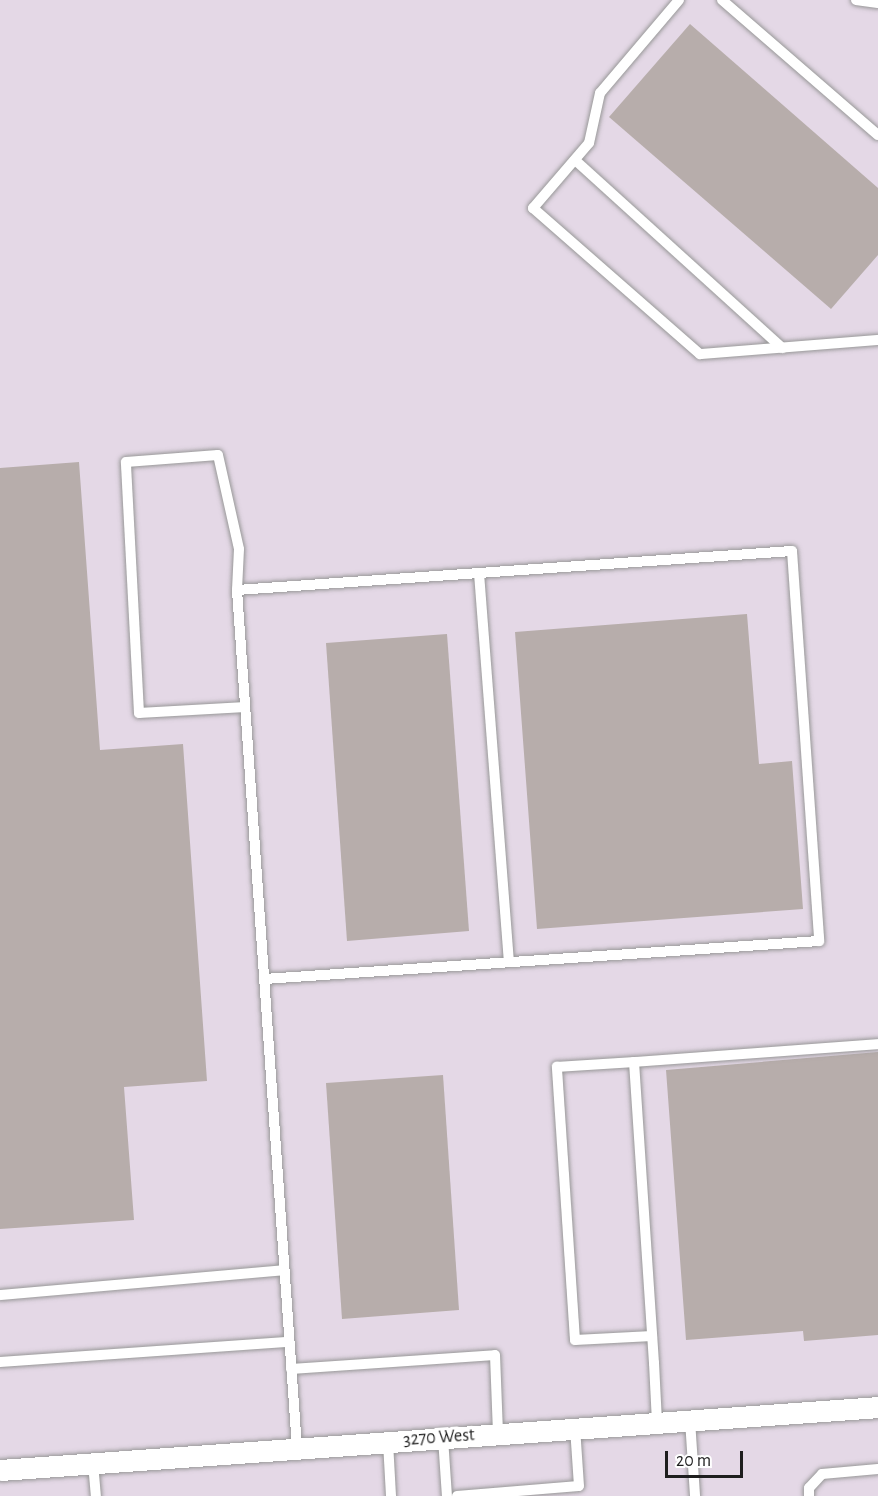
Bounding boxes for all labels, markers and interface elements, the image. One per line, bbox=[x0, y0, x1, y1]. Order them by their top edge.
street label: 3270 West bbox=[403, 1425, 475, 1451]
scale bar bbox=[668, 1439, 746, 1477]
text: 20 m bbox=[676, 1452, 711, 1470]

